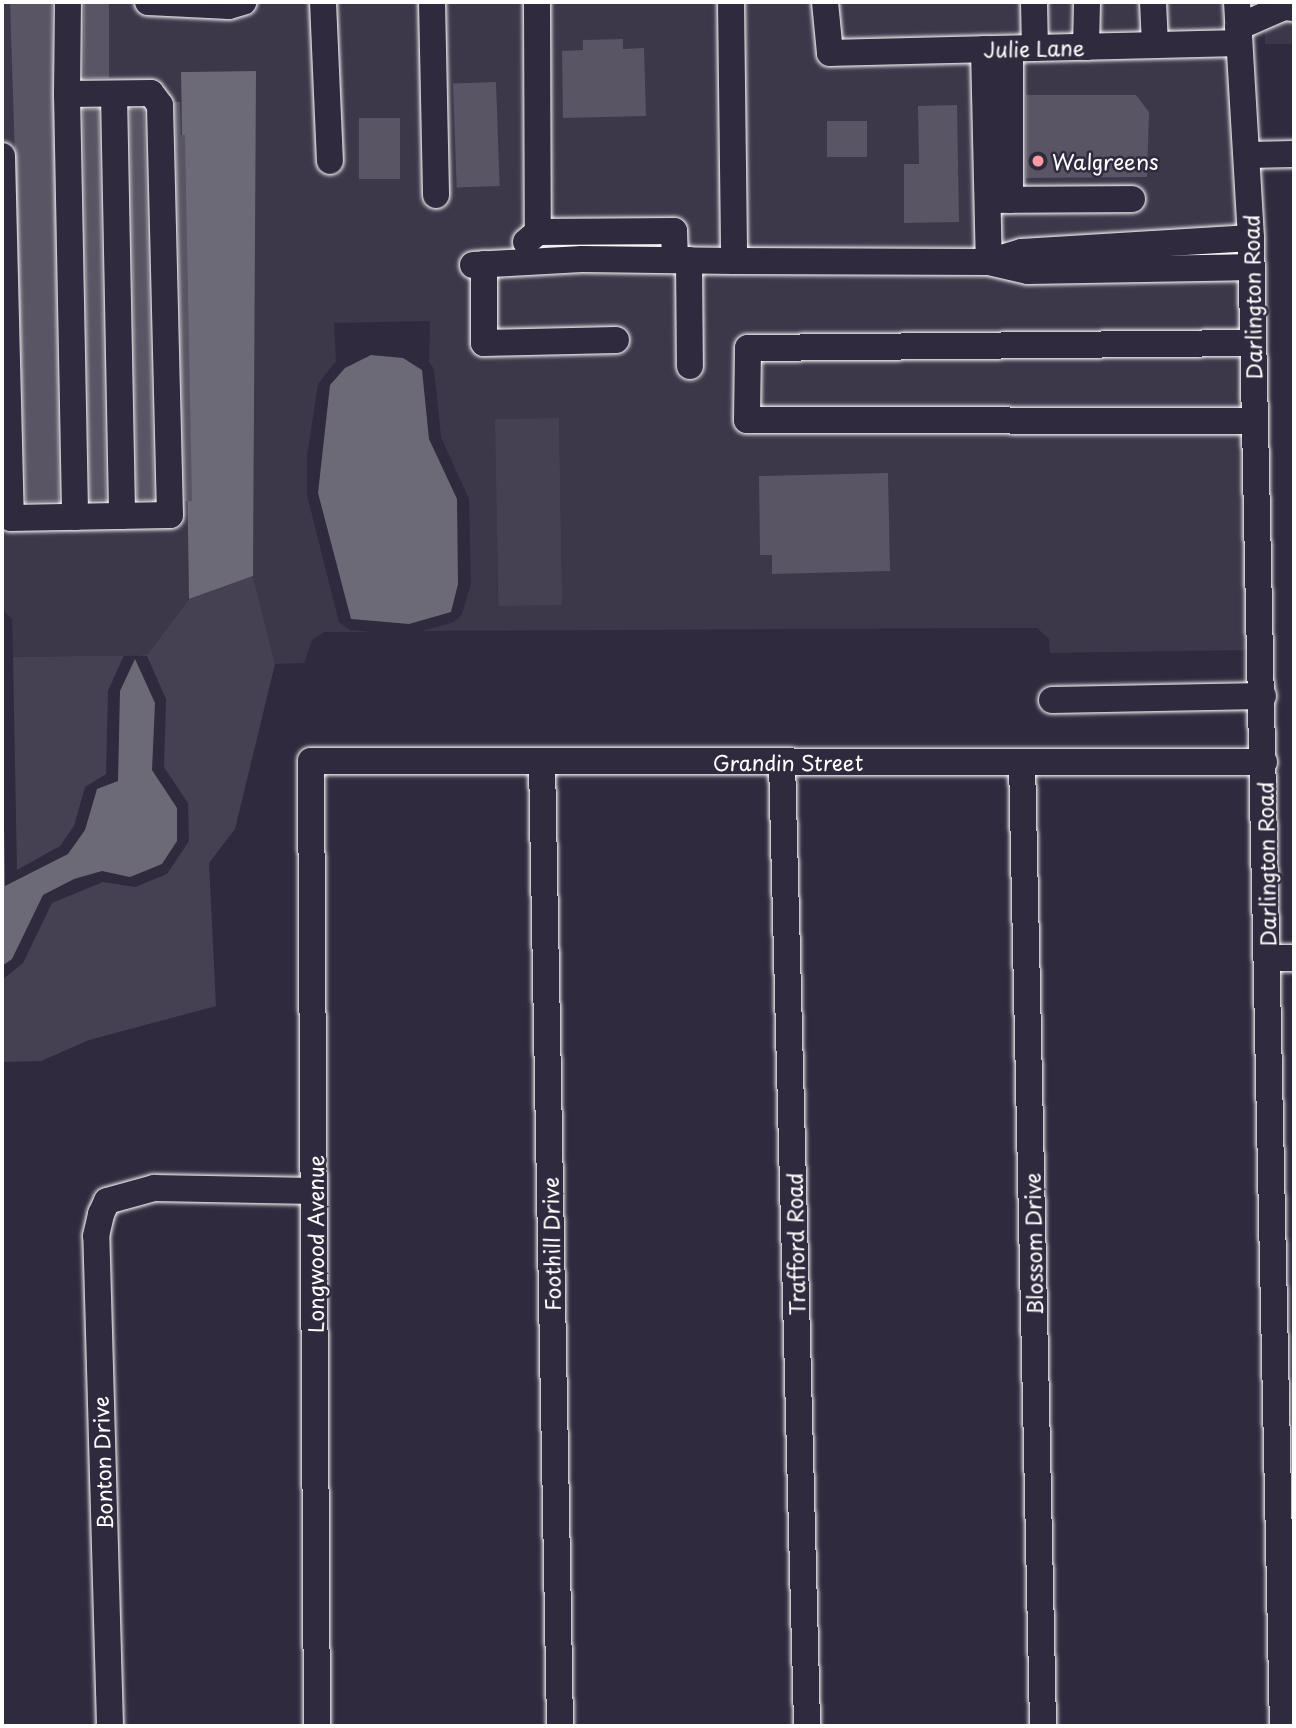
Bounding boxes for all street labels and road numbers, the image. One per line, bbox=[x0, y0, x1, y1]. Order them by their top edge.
street label: Julie Lane bbox=[982, 35, 1086, 61]
street label: Darlington Road bbox=[1238, 214, 1266, 380]
street label: Grandin Street bbox=[712, 749, 864, 775]
street label: Darlington Road bbox=[1252, 781, 1280, 947]
street label: Longwood Avenue bbox=[302, 1155, 328, 1333]
street label: Trafford Road bbox=[781, 1173, 809, 1315]
street label: Blossom Drive bbox=[1019, 1173, 1047, 1315]
street label: Foothill Drive bbox=[537, 1177, 565, 1311]
street label: Bonton Drive bbox=[87, 1396, 117, 1530]

